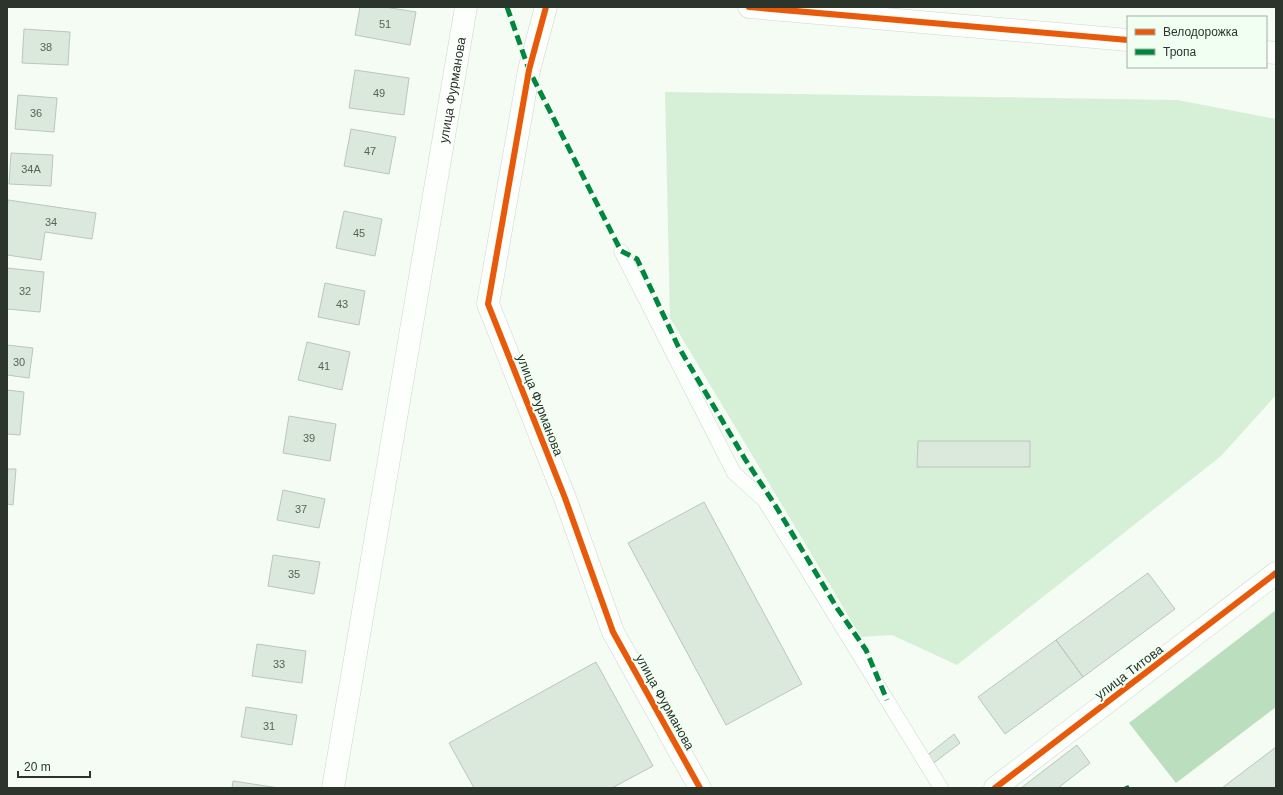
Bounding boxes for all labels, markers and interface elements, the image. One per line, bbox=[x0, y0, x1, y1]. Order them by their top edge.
legend bbox=[1127, 16, 1267, 68]
house number: 51 bbox=[379, 18, 391, 30]
text: Велодорожка bbox=[1163, 25, 1238, 39]
street label: улица Фурманова bbox=[435, 35, 468, 144]
house number: 38 bbox=[40, 41, 52, 53]
text: Тропа bbox=[1163, 45, 1197, 59]
house number: 49 bbox=[373, 87, 385, 99]
house number: 36 bbox=[30, 107, 42, 119]
house number: 47 bbox=[364, 145, 376, 157]
house number: 34А bbox=[21, 163, 41, 175]
house number: 34 bbox=[45, 216, 57, 228]
house number: 45 bbox=[353, 227, 365, 239]
house number: 32 bbox=[19, 285, 31, 297]
house number: 43 bbox=[336, 298, 348, 310]
street label: улица Фурманова bbox=[514, 352, 567, 459]
house number: 30 bbox=[13, 356, 25, 368]
house number: 41 bbox=[318, 360, 330, 372]
house number: 39 bbox=[303, 432, 315, 444]
house number: 37 bbox=[295, 503, 307, 515]
house number: 35 bbox=[288, 568, 300, 580]
street label: улица Титова bbox=[1092, 641, 1166, 702]
street label: улица Фурманова bbox=[632, 651, 698, 753]
house number: 33 bbox=[273, 658, 285, 670]
house number: 31 bbox=[263, 720, 275, 732]
scale bar bbox=[18, 753, 90, 779]
text: 20 m bbox=[24, 760, 51, 774]

